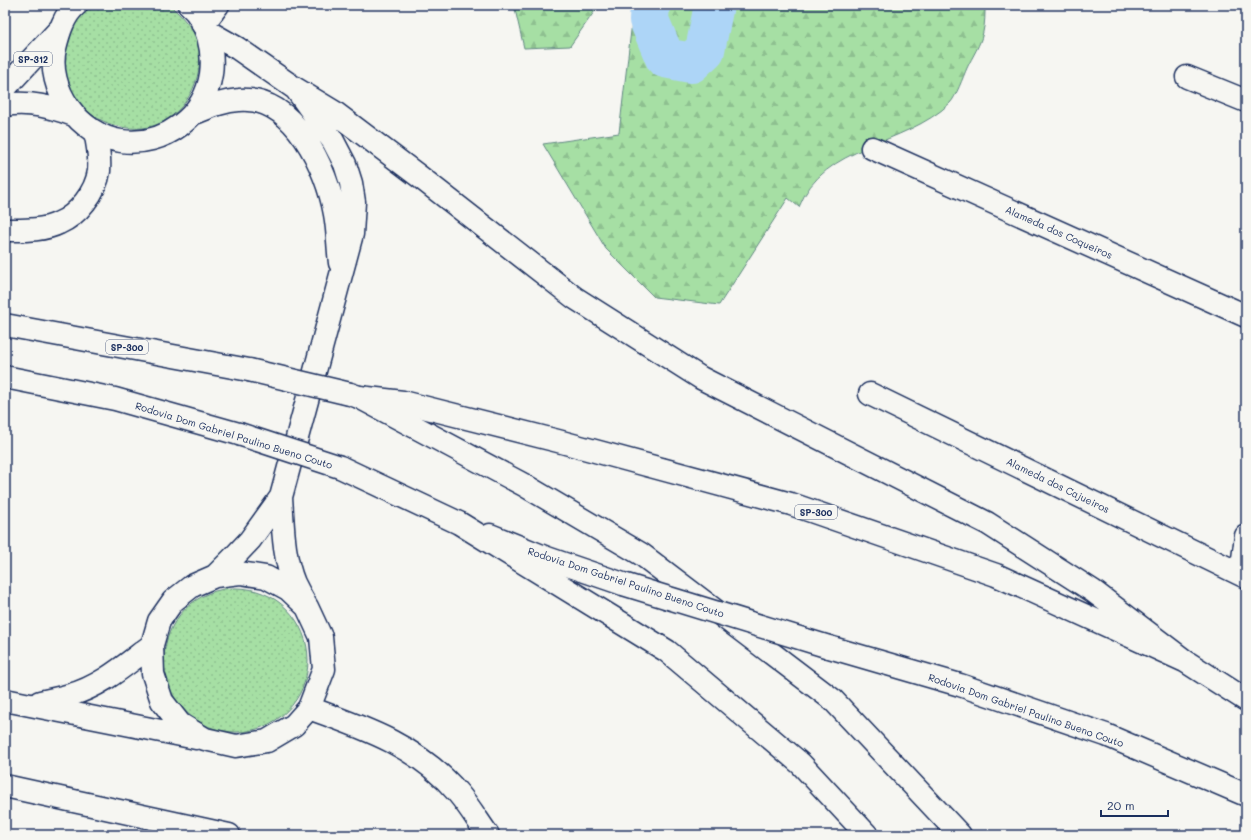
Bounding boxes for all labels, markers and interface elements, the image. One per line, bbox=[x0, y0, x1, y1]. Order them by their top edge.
road number: SP-312 bbox=[14, 52, 52, 66]
street label: Alameda dos Coqueiros bbox=[1003, 202, 1115, 262]
road number: SP-300 bbox=[106, 340, 148, 354]
street label: Rodovia Dom Gabriel Paulino Bueno Couto bbox=[134, 398, 335, 472]
street label: Alameda dos Cajueiros bbox=[1004, 454, 1112, 516]
road number: SP-300 bbox=[795, 505, 837, 519]
street label: Rodovia Dom Gabriel Paulino Bueno Couto bbox=[526, 544, 726, 620]
street label: Rodovia Dom Gabriel Paulino Bueno Couto bbox=[926, 670, 1126, 750]
scale bar bbox=[1101, 792, 1168, 818]
text: 20 m bbox=[1107, 797, 1135, 813]

